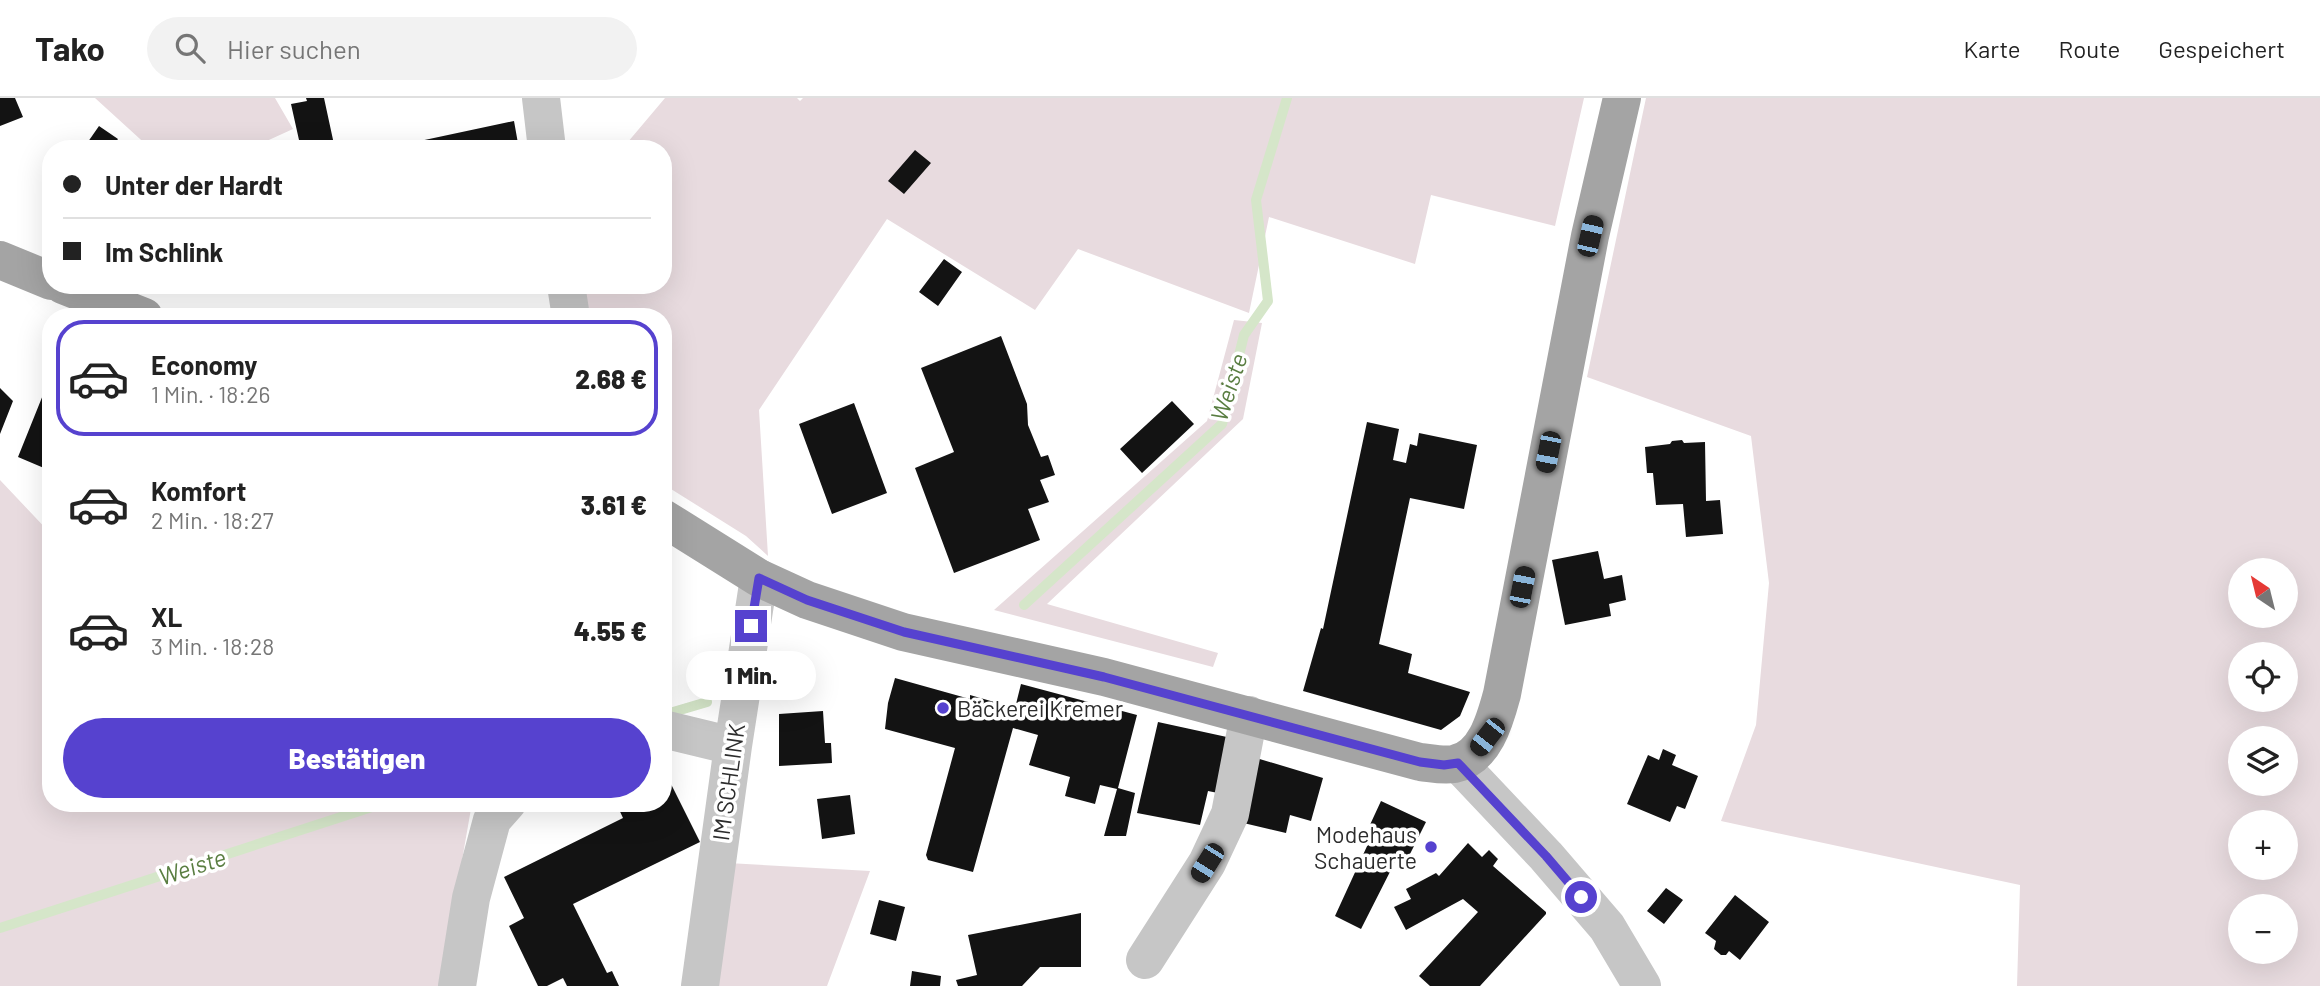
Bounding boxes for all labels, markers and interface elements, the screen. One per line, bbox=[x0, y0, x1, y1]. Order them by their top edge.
search box bbox=[147, 17, 637, 80]
text: Tako bbox=[35, 28, 105, 68]
icon: search bbox=[171, 29, 209, 67]
text: Hier suchen bbox=[227, 33, 361, 64]
text: Karte bbox=[1963, 34, 2021, 63]
text: Route bbox=[2059, 34, 2120, 63]
text: Gespeichert bbox=[2158, 34, 2285, 63]
text: Unter der Hardt bbox=[105, 169, 283, 200]
car bbox=[1576, 213, 1605, 259]
text: Im Schlink bbox=[105, 236, 223, 267]
icon: car bbox=[67, 347, 130, 410]
text: Economy bbox=[151, 349, 257, 380]
water label: Weiste bbox=[1203, 350, 1253, 424]
text: 2.68 € bbox=[575, 363, 647, 394]
text: 1 Min. · 18:26 bbox=[151, 380, 270, 408]
car bbox=[1534, 429, 1563, 475]
icon: car bbox=[67, 473, 130, 536]
text: Komfort bbox=[151, 475, 246, 506]
text: 3.61 € bbox=[581, 489, 647, 520]
text: 2 Min. · 18:27 bbox=[151, 506, 274, 534]
north arrow bbox=[2228, 558, 2298, 628]
map controls bbox=[2228, 558, 2298, 964]
car bbox=[1508, 564, 1537, 610]
icon: car bbox=[67, 599, 130, 662]
text: XL bbox=[151, 601, 182, 632]
route end bbox=[735, 610, 767, 642]
text: 4.55 € bbox=[574, 615, 647, 646]
text: 3 Min. · 18:28 bbox=[151, 632, 274, 660]
button: locate bbox=[2228, 642, 2298, 712]
callout: 1 Min. bbox=[686, 650, 816, 700]
text: 1 Min. bbox=[724, 661, 778, 689]
place label: Bäckerei Kremer bbox=[957, 694, 1124, 722]
marker: Bäckerei Kremer bbox=[935, 700, 951, 716]
car bbox=[1466, 714, 1509, 760]
button: Bestätigen bbox=[63, 718, 651, 798]
street label: IM SCHLINK bbox=[706, 722, 750, 842]
button: layers bbox=[2228, 726, 2298, 796]
button: + bbox=[2228, 810, 2298, 880]
place label: Modehaus Schauerte bbox=[1314, 820, 1417, 874]
marker: Modehaus Schauerte bbox=[1423, 839, 1439, 855]
car bbox=[1187, 840, 1228, 886]
water label: Weiste bbox=[155, 841, 229, 891]
route start bbox=[1565, 881, 1597, 913]
button: − bbox=[2228, 894, 2298, 964]

